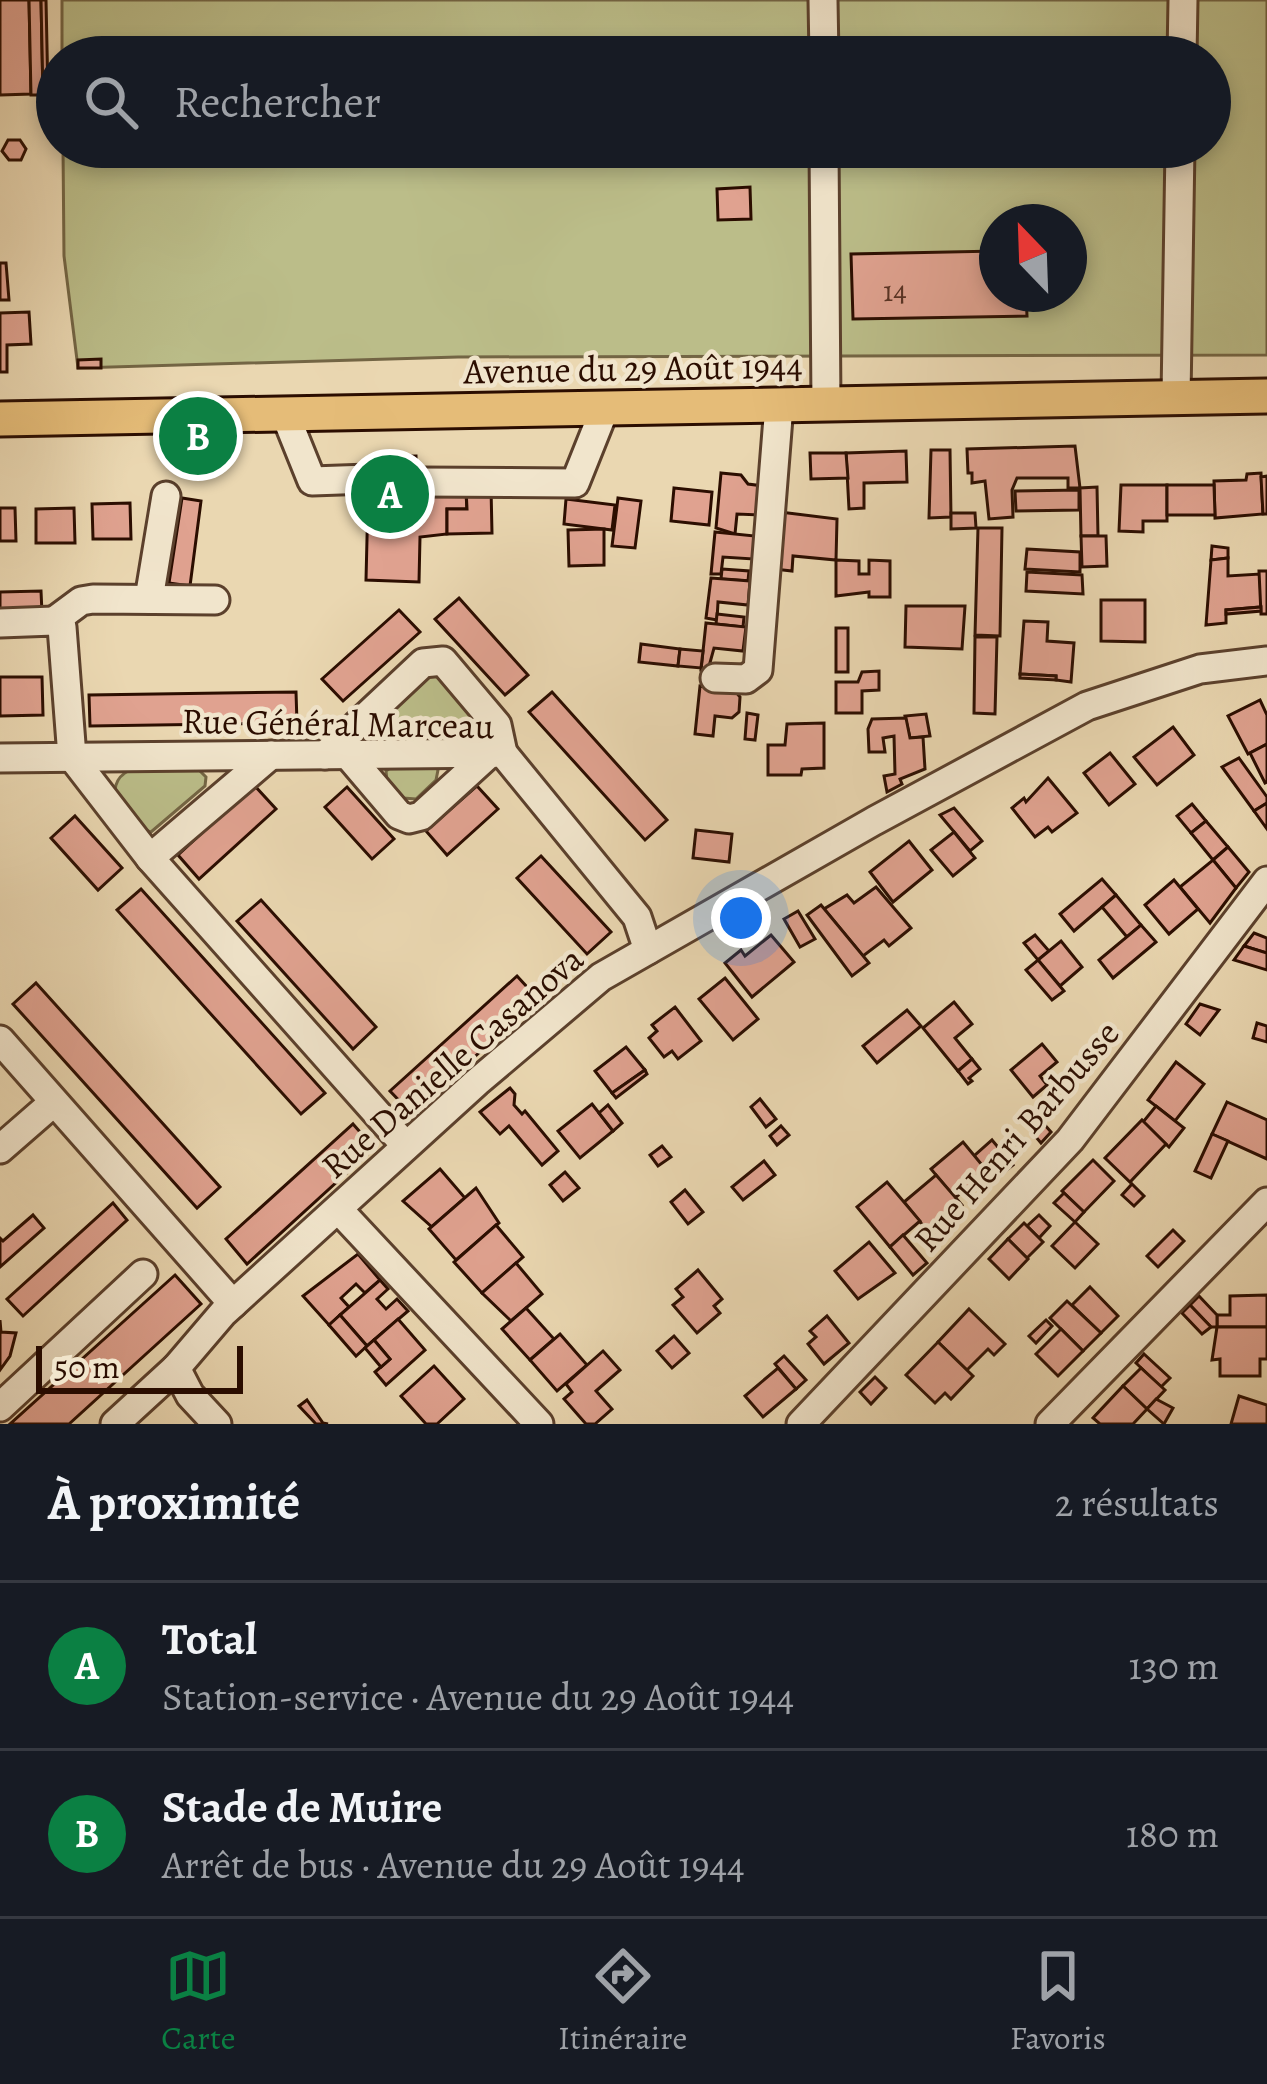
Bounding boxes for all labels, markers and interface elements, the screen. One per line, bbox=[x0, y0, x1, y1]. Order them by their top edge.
search box bbox=[36, 36, 1231, 168]
icon: search bbox=[78, 69, 144, 135]
text: Rechercher bbox=[174, 71, 381, 133]
north arrow bbox=[979, 204, 1087, 312]
house number: 14 bbox=[883, 271, 907, 311]
street label: Avenue du 29 Août 1944 bbox=[462, 341, 803, 395]
pin: B bbox=[159, 391, 237, 481]
pin: A bbox=[351, 449, 429, 539]
street label: Rue Général Marceau bbox=[181, 696, 495, 750]
your location bbox=[711, 888, 771, 948]
street label: Rue Danielle Casanova bbox=[310, 934, 594, 1190]
street label: Rue Henri Barbusse bbox=[902, 1010, 1130, 1262]
scale bar bbox=[36, 1340, 243, 1393]
text: 50 m bbox=[54, 1344, 120, 1389]
text: À proximité bbox=[48, 1467, 300, 1537]
text: 2 résultats bbox=[1055, 1476, 1219, 1529]
text: Total bbox=[162, 1608, 257, 1670]
text: A bbox=[75, 1639, 99, 1692]
text: 130 m bbox=[1128, 1639, 1219, 1692]
text: Station-service · Avenue du 29 Août 1944 bbox=[162, 1670, 794, 1723]
text: Stade de Muire bbox=[162, 1776, 442, 1838]
text: B bbox=[75, 1807, 99, 1860]
text: 180 m bbox=[1126, 1807, 1219, 1860]
text: Arrêt de bus · Avenue du 29 Août 1944 bbox=[162, 1838, 745, 1891]
tab: Carte bbox=[161, 1943, 236, 2060]
tab: Itinéraire bbox=[558, 1943, 687, 2060]
tab: Favoris bbox=[1010, 1943, 1106, 2060]

